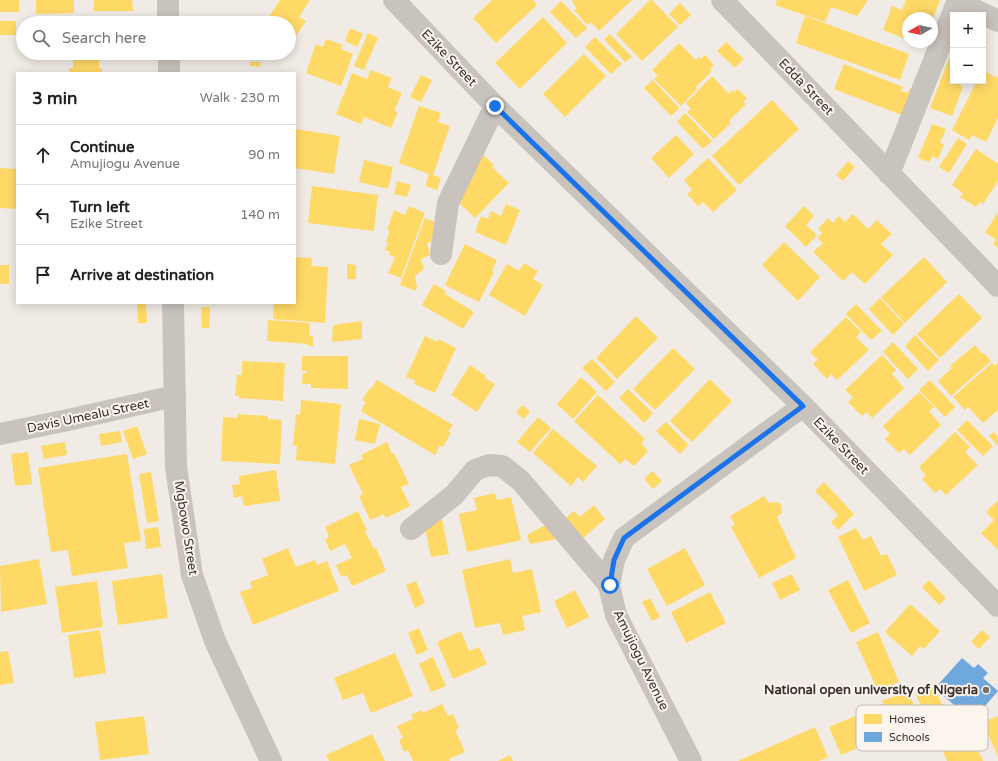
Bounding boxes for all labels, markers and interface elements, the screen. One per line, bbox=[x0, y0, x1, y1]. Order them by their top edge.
north arrow bbox=[902, 12, 938, 48]
map controls bbox=[950, 12, 986, 84]
button: + bbox=[950, 12, 986, 48]
search box bbox=[16, 16, 296, 60]
street label: Ezike Street bbox=[418, 26, 480, 90]
icon: search bbox=[30, 27, 52, 49]
text: Search here bbox=[62, 29, 146, 47]
button: − bbox=[950, 48, 986, 84]
street label: Edda Street bbox=[775, 55, 837, 119]
text: 3 min bbox=[32, 88, 77, 109]
text: Walk · 230 m bbox=[200, 90, 280, 106]
route end bbox=[486, 97, 504, 115]
text: Continue bbox=[70, 138, 134, 156]
icon: ahead bbox=[32, 144, 54, 166]
text: 90 m bbox=[248, 147, 280, 163]
text: Amujiogu Avenue bbox=[70, 156, 180, 172]
text: Turn left bbox=[70, 198, 130, 216]
icon: left bbox=[32, 204, 54, 226]
text: 140 m bbox=[240, 207, 280, 223]
text: Ezike Street bbox=[70, 216, 143, 232]
icon: arrive bbox=[32, 264, 54, 286]
text: Arrive at destination bbox=[70, 266, 214, 284]
street label: Davis Umealu Street bbox=[25, 395, 151, 437]
street label: Ezike Street bbox=[810, 414, 872, 478]
street label: Mgbowo Street bbox=[171, 480, 201, 576]
route start bbox=[601, 576, 619, 594]
street label: Amujiogu Avenue bbox=[610, 607, 672, 713]
place label: National open university of Nigeria bbox=[764, 682, 978, 698]
marker: National open university of Nigeria bbox=[981, 685, 991, 695]
legend bbox=[856, 705, 988, 751]
text: Homes bbox=[889, 713, 925, 726]
text: Schools bbox=[889, 731, 930, 744]

